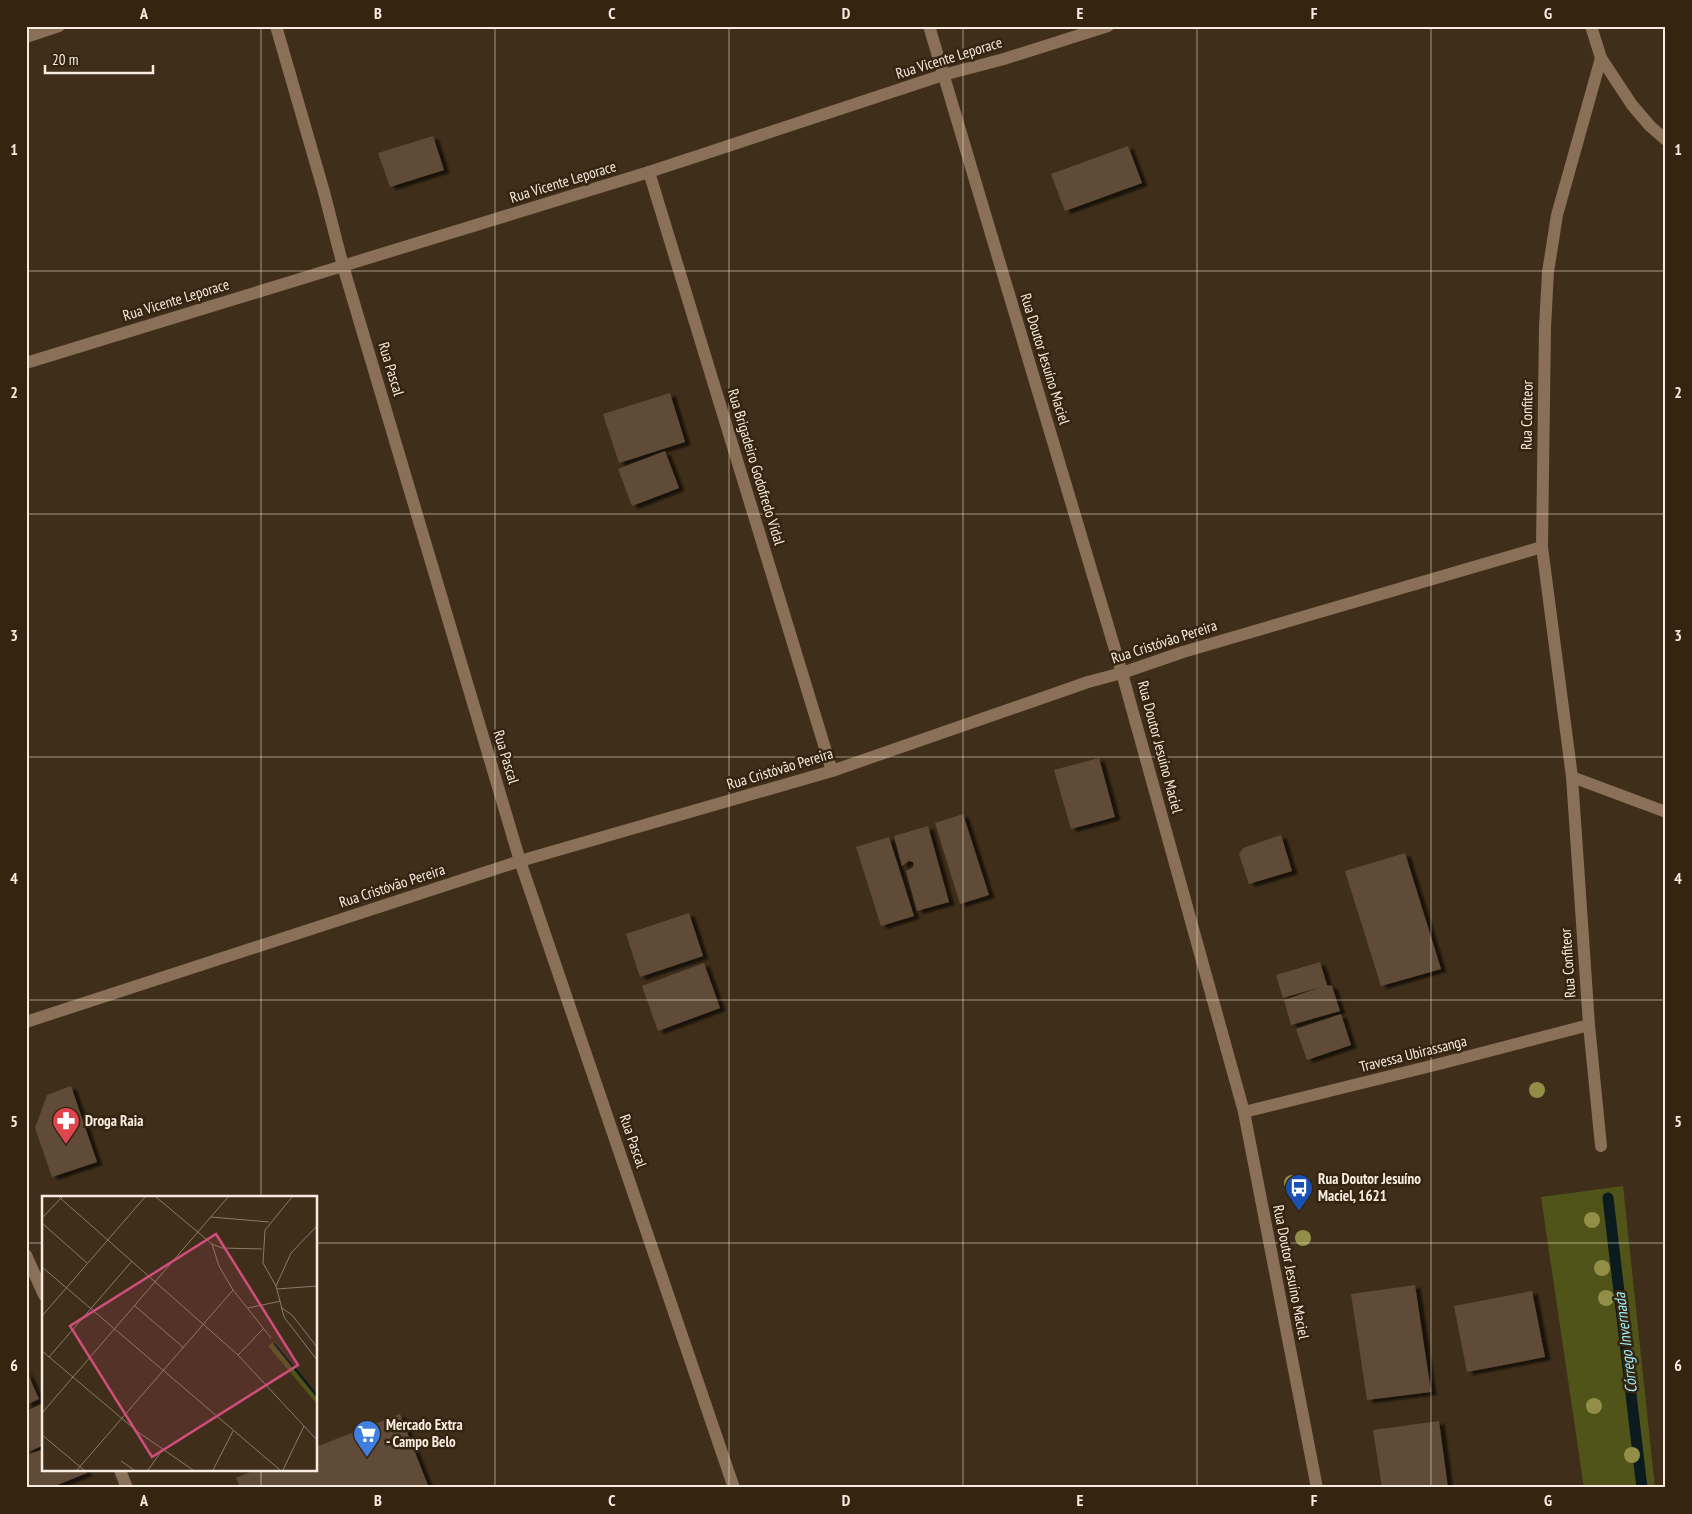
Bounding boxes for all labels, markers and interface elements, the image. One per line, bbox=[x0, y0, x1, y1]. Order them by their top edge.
text: A bbox=[139, 3, 149, 23]
text: B bbox=[374, 3, 382, 23]
text: C bbox=[608, 3, 616, 23]
text: D bbox=[842, 3, 851, 23]
text: E bbox=[1077, 3, 1084, 23]
text: F bbox=[1311, 3, 1318, 23]
text: G bbox=[1544, 3, 1552, 23]
street label: Rua Vicente Leporace bbox=[893, 32, 1004, 83]
scale bar bbox=[45, 42, 152, 74]
text: 20 m bbox=[52, 50, 78, 69]
text: 1 bbox=[10, 139, 18, 159]
text: 1 bbox=[1674, 139, 1682, 159]
street label: Rua Vicente Leporace bbox=[507, 156, 618, 207]
street label: Rua Vicente Leporace bbox=[120, 274, 231, 325]
street label: Rua Doutor Jesuíno Maciel bbox=[1016, 291, 1075, 427]
street label: Rua Pascal bbox=[374, 340, 409, 398]
street label: Rua Confiteor bbox=[1516, 379, 1537, 450]
text: 2 bbox=[10, 382, 18, 402]
text: 2 bbox=[1674, 382, 1682, 402]
street label: Rua Brigadeiro Godofredo Vidal bbox=[724, 386, 789, 548]
street label: Rua Cristóvão Pereira bbox=[1109, 615, 1219, 668]
text: 3 bbox=[10, 625, 18, 645]
text: 3 bbox=[1674, 625, 1682, 645]
street label: Rua Doutor Jesuíno Maciel bbox=[1134, 679, 1187, 816]
street label: Rua Pascal bbox=[489, 728, 524, 786]
street label: Rua Cristóvão Pereira bbox=[724, 743, 835, 794]
street label: Rua Cristóvão Pereira bbox=[337, 859, 447, 912]
text: 4 bbox=[10, 868, 18, 888]
text: 4 bbox=[1674, 868, 1682, 888]
street label: Rua Confiteor bbox=[1556, 927, 1579, 998]
street label: Travessa Ubirassanga bbox=[1357, 1031, 1468, 1076]
pharmacy icon: Droga Raia bbox=[51, 1106, 81, 1145]
text: 5 bbox=[10, 1111, 18, 1131]
place label: Droga Raia bbox=[85, 1111, 143, 1130]
text: 5 bbox=[1674, 1111, 1682, 1131]
street label: Rua Pascal bbox=[616, 1112, 652, 1170]
place label: Rua Doutor Jesuíno Maciel, 1621 bbox=[1318, 1169, 1421, 1205]
bus stop icon: Rua Doutor Jesuíno Maciel, 1621 bbox=[1284, 1173, 1314, 1212]
inset map bbox=[42, 1196, 318, 1472]
street label: Rua Doutor Jesuíno Maciel bbox=[1269, 1203, 1314, 1341]
water label: Córrego Invernada bbox=[1609, 1290, 1641, 1394]
text: 6 bbox=[10, 1355, 18, 1375]
text: 6 bbox=[1674, 1355, 1682, 1375]
place label: Mercado Extra - Campo Belo bbox=[386, 1415, 463, 1451]
supermarket icon: Mercado Extra - Campo Belo bbox=[352, 1419, 382, 1458]
text: A bbox=[139, 1490, 149, 1510]
text: B bbox=[374, 1490, 382, 1510]
text: C bbox=[608, 1490, 616, 1510]
text: D bbox=[842, 1490, 851, 1510]
text: E bbox=[1077, 1490, 1084, 1510]
text: F bbox=[1311, 1490, 1318, 1510]
text: G bbox=[1544, 1490, 1552, 1510]

